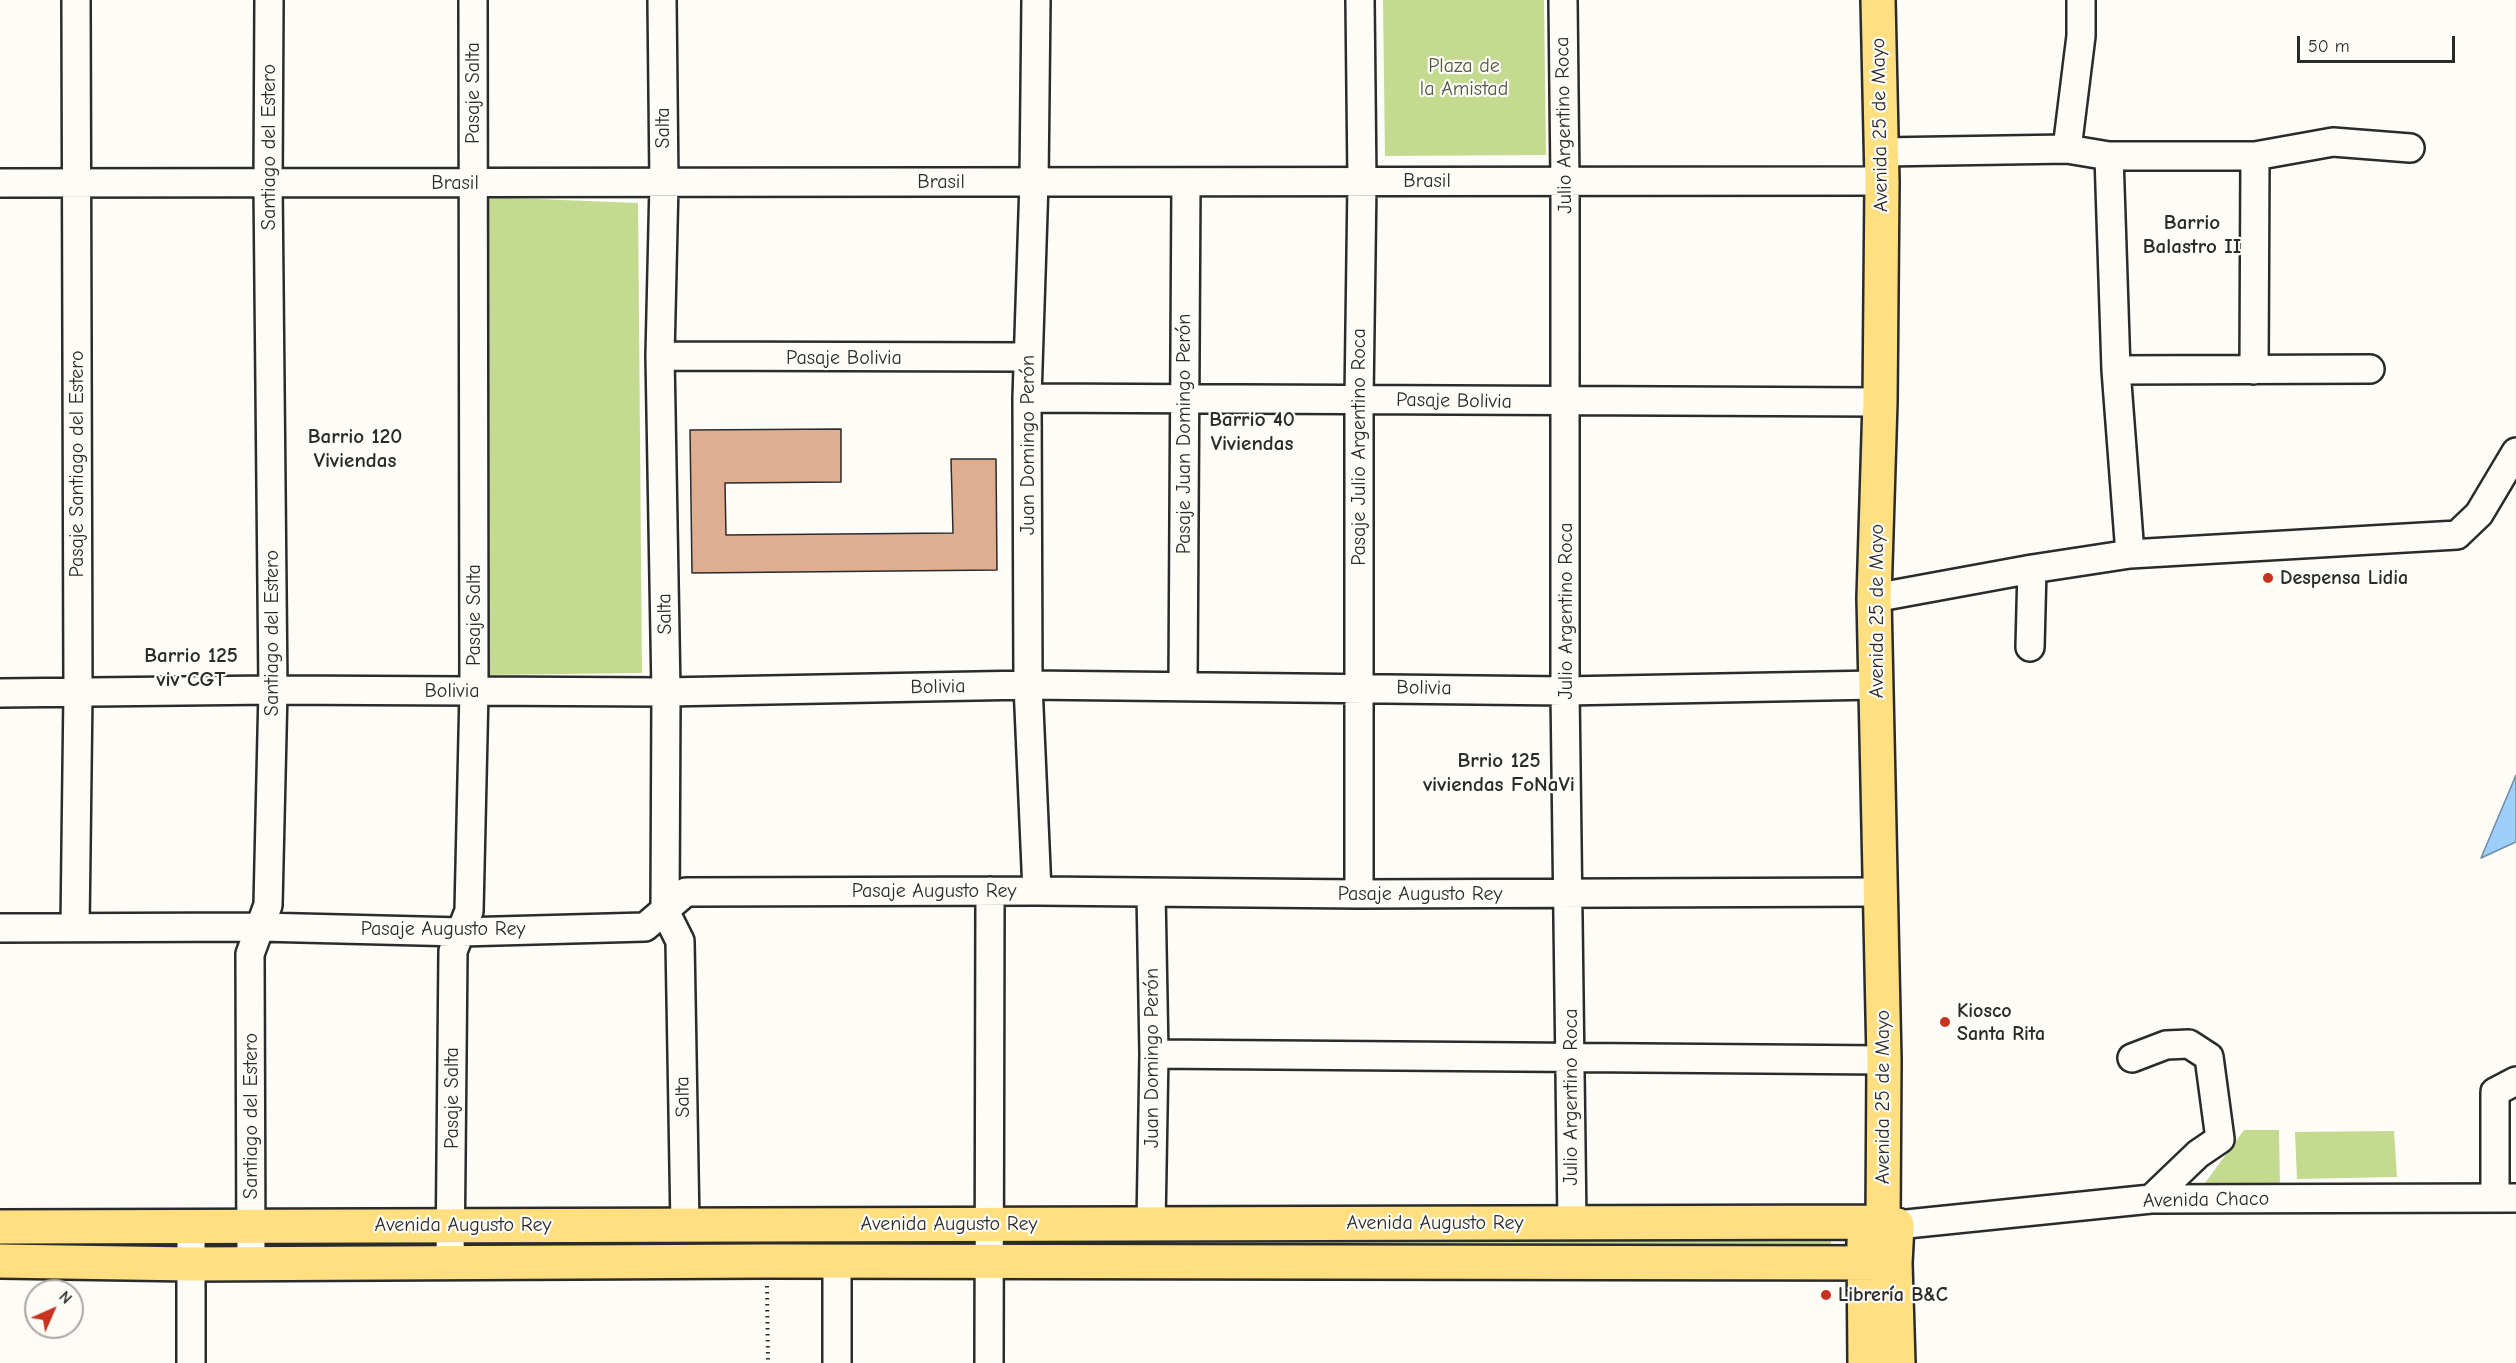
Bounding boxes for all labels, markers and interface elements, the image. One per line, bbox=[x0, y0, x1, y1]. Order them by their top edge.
scale bar bbox=[2300, 24, 2458, 62]
street label: Julio Argentino Roca bbox=[1550, 36, 1578, 214]
text: 50 m bbox=[2308, 36, 2350, 57]
street label: Avenida 25 de Mayo bbox=[1866, 38, 1894, 212]
street label: Pasaje Salta bbox=[461, 42, 485, 144]
park label: Plaza de la Amistad bbox=[1420, 54, 1508, 101]
street label: Santiago del Estero bbox=[257, 64, 281, 230]
street label: Salta bbox=[651, 107, 675, 149]
street label: Brasil bbox=[1403, 169, 1451, 193]
street label: Brasil bbox=[917, 170, 965, 194]
street label: Brasil bbox=[431, 171, 479, 195]
district label: Barrio Balastro II bbox=[2143, 210, 2241, 260]
street label: Pasaje Juan Domingo Perón bbox=[1172, 314, 1196, 554]
street label: Pasaje Julio Argentino Roca bbox=[1347, 328, 1371, 566]
street label: Pasaje Bolivia bbox=[786, 346, 902, 370]
street label: Pasaje Santiago del Estero bbox=[65, 351, 89, 577]
street label: Juan Domingo Perón bbox=[1016, 355, 1040, 535]
street label: Pasaje Bolivia bbox=[1396, 388, 1512, 414]
district label: Barrio 40 Viviendas bbox=[1209, 407, 1295, 457]
district label: Barrio 120 Viviendas bbox=[308, 424, 402, 474]
street label: Julio Argentino Roca bbox=[1554, 523, 1578, 699]
street label: Avenida 25 de Mayo bbox=[1865, 524, 1889, 698]
street label: Santiago del Estero bbox=[260, 550, 284, 716]
street label: Pasaje Salta bbox=[462, 564, 486, 666]
place label: Despensa Lidia bbox=[2280, 566, 2408, 590]
marker: Despensa Lidia bbox=[2261, 571, 2275, 585]
street label: Salta bbox=[653, 593, 677, 635]
district label: Barrio 125 viv CGT bbox=[144, 643, 238, 693]
street label: Bolivia bbox=[910, 675, 966, 699]
street label: Bolivia bbox=[1396, 676, 1452, 700]
street label: Bolivia bbox=[424, 679, 480, 703]
district label: Brrio 125 viviendas FoNaVi bbox=[1423, 748, 1575, 798]
street label: Pasaje Augusto Rey bbox=[852, 879, 1016, 903]
street label: Pasaje Augusto Rey bbox=[1338, 882, 1502, 906]
street label: Pasaje Augusto Rey bbox=[361, 917, 525, 941]
street label: Juan Domingo Perón bbox=[1140, 968, 1164, 1148]
place label: Kiosco Santa Rita bbox=[1957, 999, 2045, 1046]
street label: Julio Argentino Roca bbox=[1559, 1009, 1583, 1185]
street label: Avenida 25 de Mayo bbox=[1871, 1010, 1895, 1184]
marker: Kiosco Santa Rita bbox=[1938, 1015, 1952, 1029]
street label: Santiago del Estero bbox=[239, 1033, 263, 1199]
street label: Pasaje Salta bbox=[440, 1047, 464, 1149]
street label: Salta bbox=[671, 1076, 695, 1118]
street label: Avenida Chaco bbox=[2143, 1187, 2269, 1213]
street label: Avenida Augusto Rey bbox=[1347, 1211, 1523, 1235]
street label: Avenida Augusto Rey bbox=[861, 1212, 1037, 1236]
street label: Avenida Augusto Rey bbox=[375, 1213, 551, 1237]
north arrow bbox=[24, 1279, 84, 1339]
place label: Librería B&C bbox=[1838, 1283, 1948, 1307]
text: N bbox=[55, 1288, 75, 1308]
marker: Librería B&C bbox=[1819, 1288, 1833, 1302]

